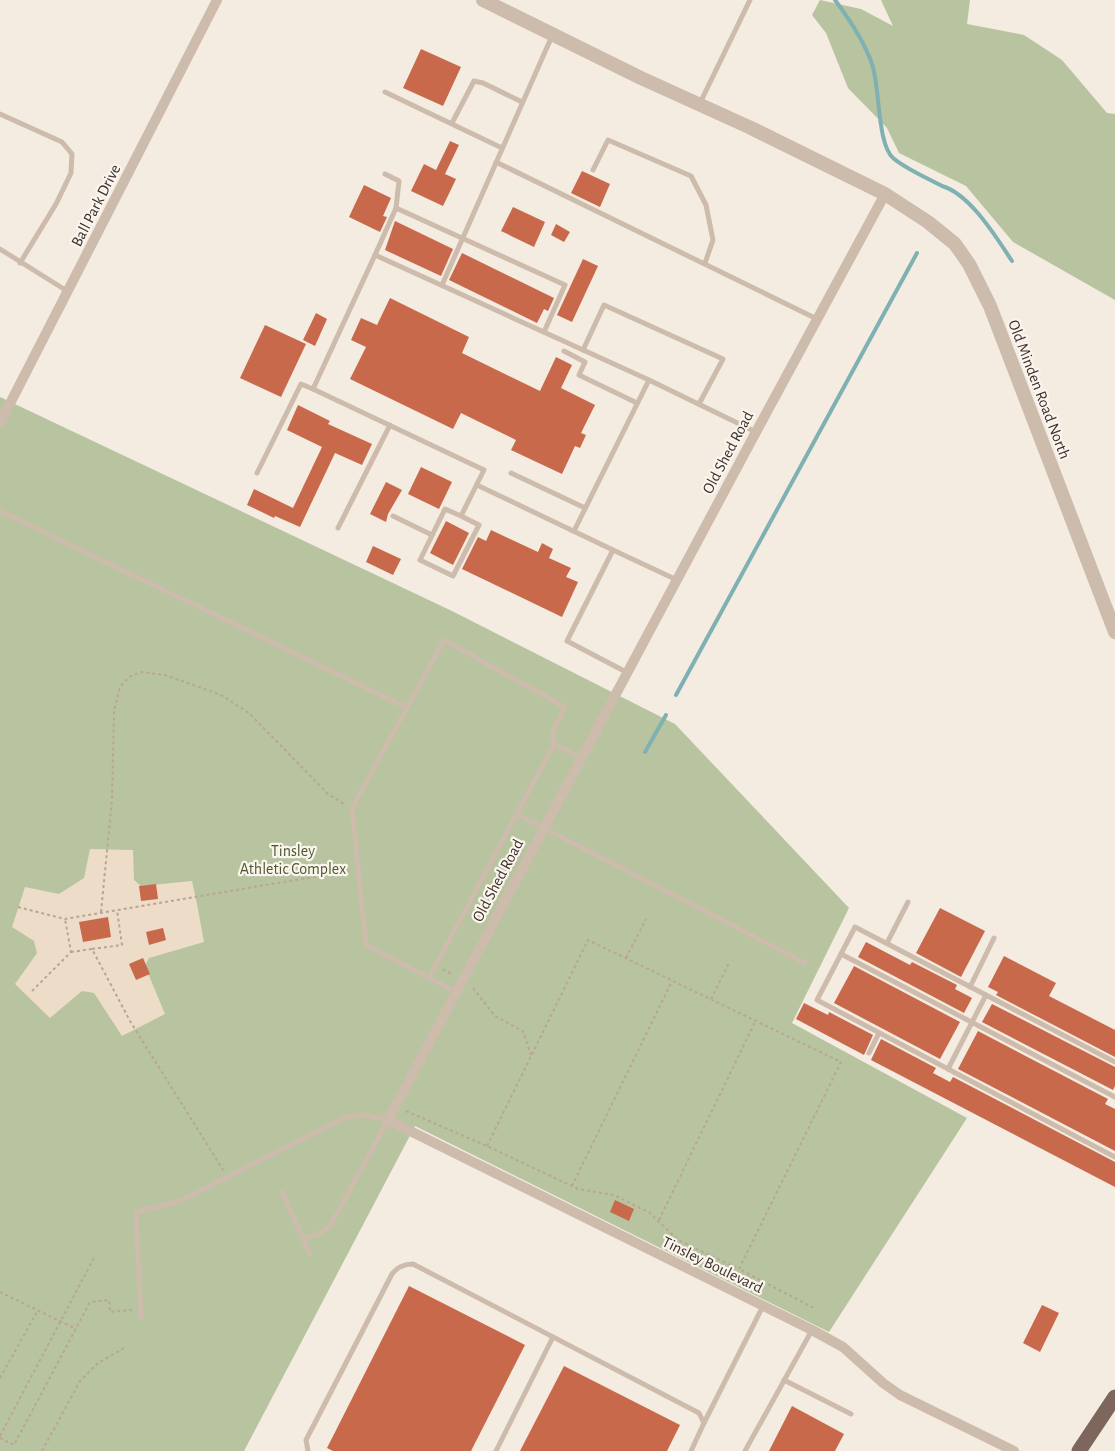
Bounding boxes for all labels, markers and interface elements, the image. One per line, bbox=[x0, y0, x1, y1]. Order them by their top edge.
street label: Ball Park Drive bbox=[68, 162, 123, 249]
street label: Old Minden Road North bbox=[1005, 318, 1073, 461]
street label: Old Shed Road bbox=[699, 409, 756, 496]
street label: Old Shed Road bbox=[469, 837, 526, 924]
park label: Tinsley Athletic Complex bbox=[240, 843, 346, 877]
street label: Tinsley Boulevard bbox=[659, 1234, 765, 1297]

